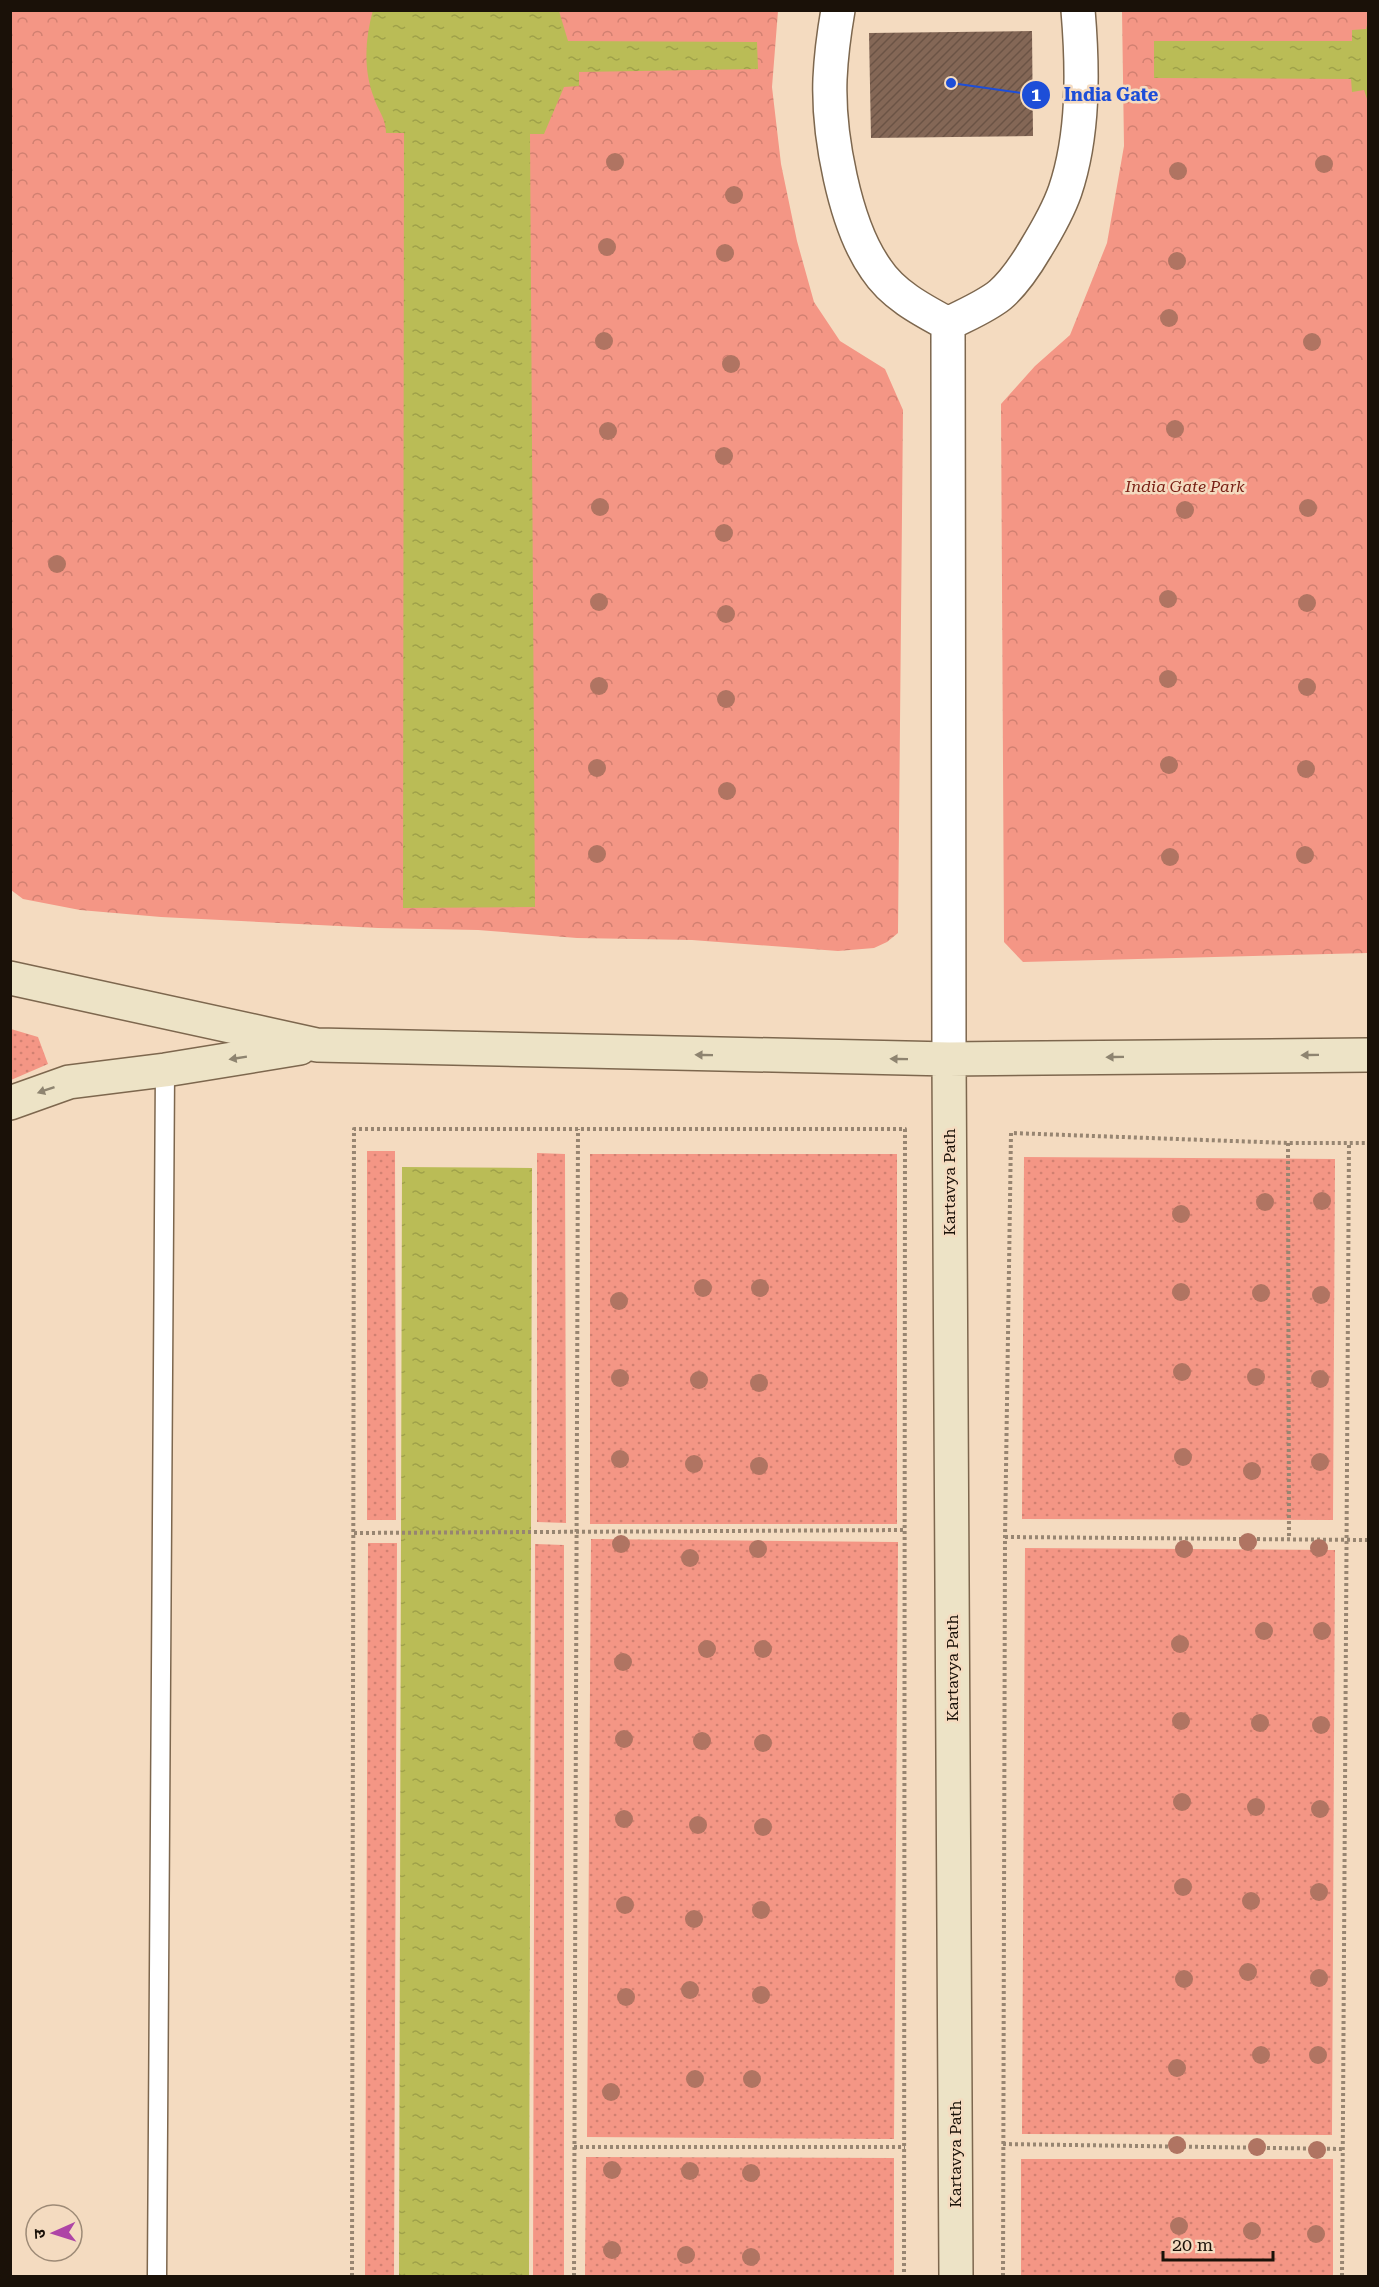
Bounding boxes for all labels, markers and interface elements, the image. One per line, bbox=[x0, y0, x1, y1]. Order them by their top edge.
callout: India Gate bbox=[1021, 77, 1170, 113]
text: 1 bbox=[1031, 84, 1041, 105]
text: India Gate bbox=[1064, 84, 1159, 105]
park label: India Gate Park bbox=[1124, 477, 1245, 496]
one-way arrow bbox=[695, 1050, 714, 1059]
one-way arrow bbox=[1301, 1051, 1320, 1060]
one-way arrow bbox=[1106, 1052, 1125, 1062]
one-way arrow bbox=[229, 1054, 248, 1063]
one-way arrow bbox=[890, 1054, 909, 1063]
one-way arrow bbox=[37, 1086, 55, 1096]
street label: Kartavya Path bbox=[940, 1128, 959, 1236]
street label: Kartavya Path bbox=[943, 1614, 962, 1722]
street label: Kartavya Path bbox=[946, 2100, 965, 2208]
north arrow bbox=[24, 2203, 84, 2263]
scale bar bbox=[1163, 2224, 1272, 2262]
text: उ bbox=[30, 2228, 49, 2239]
text: 20 m bbox=[1172, 2234, 1213, 2255]

